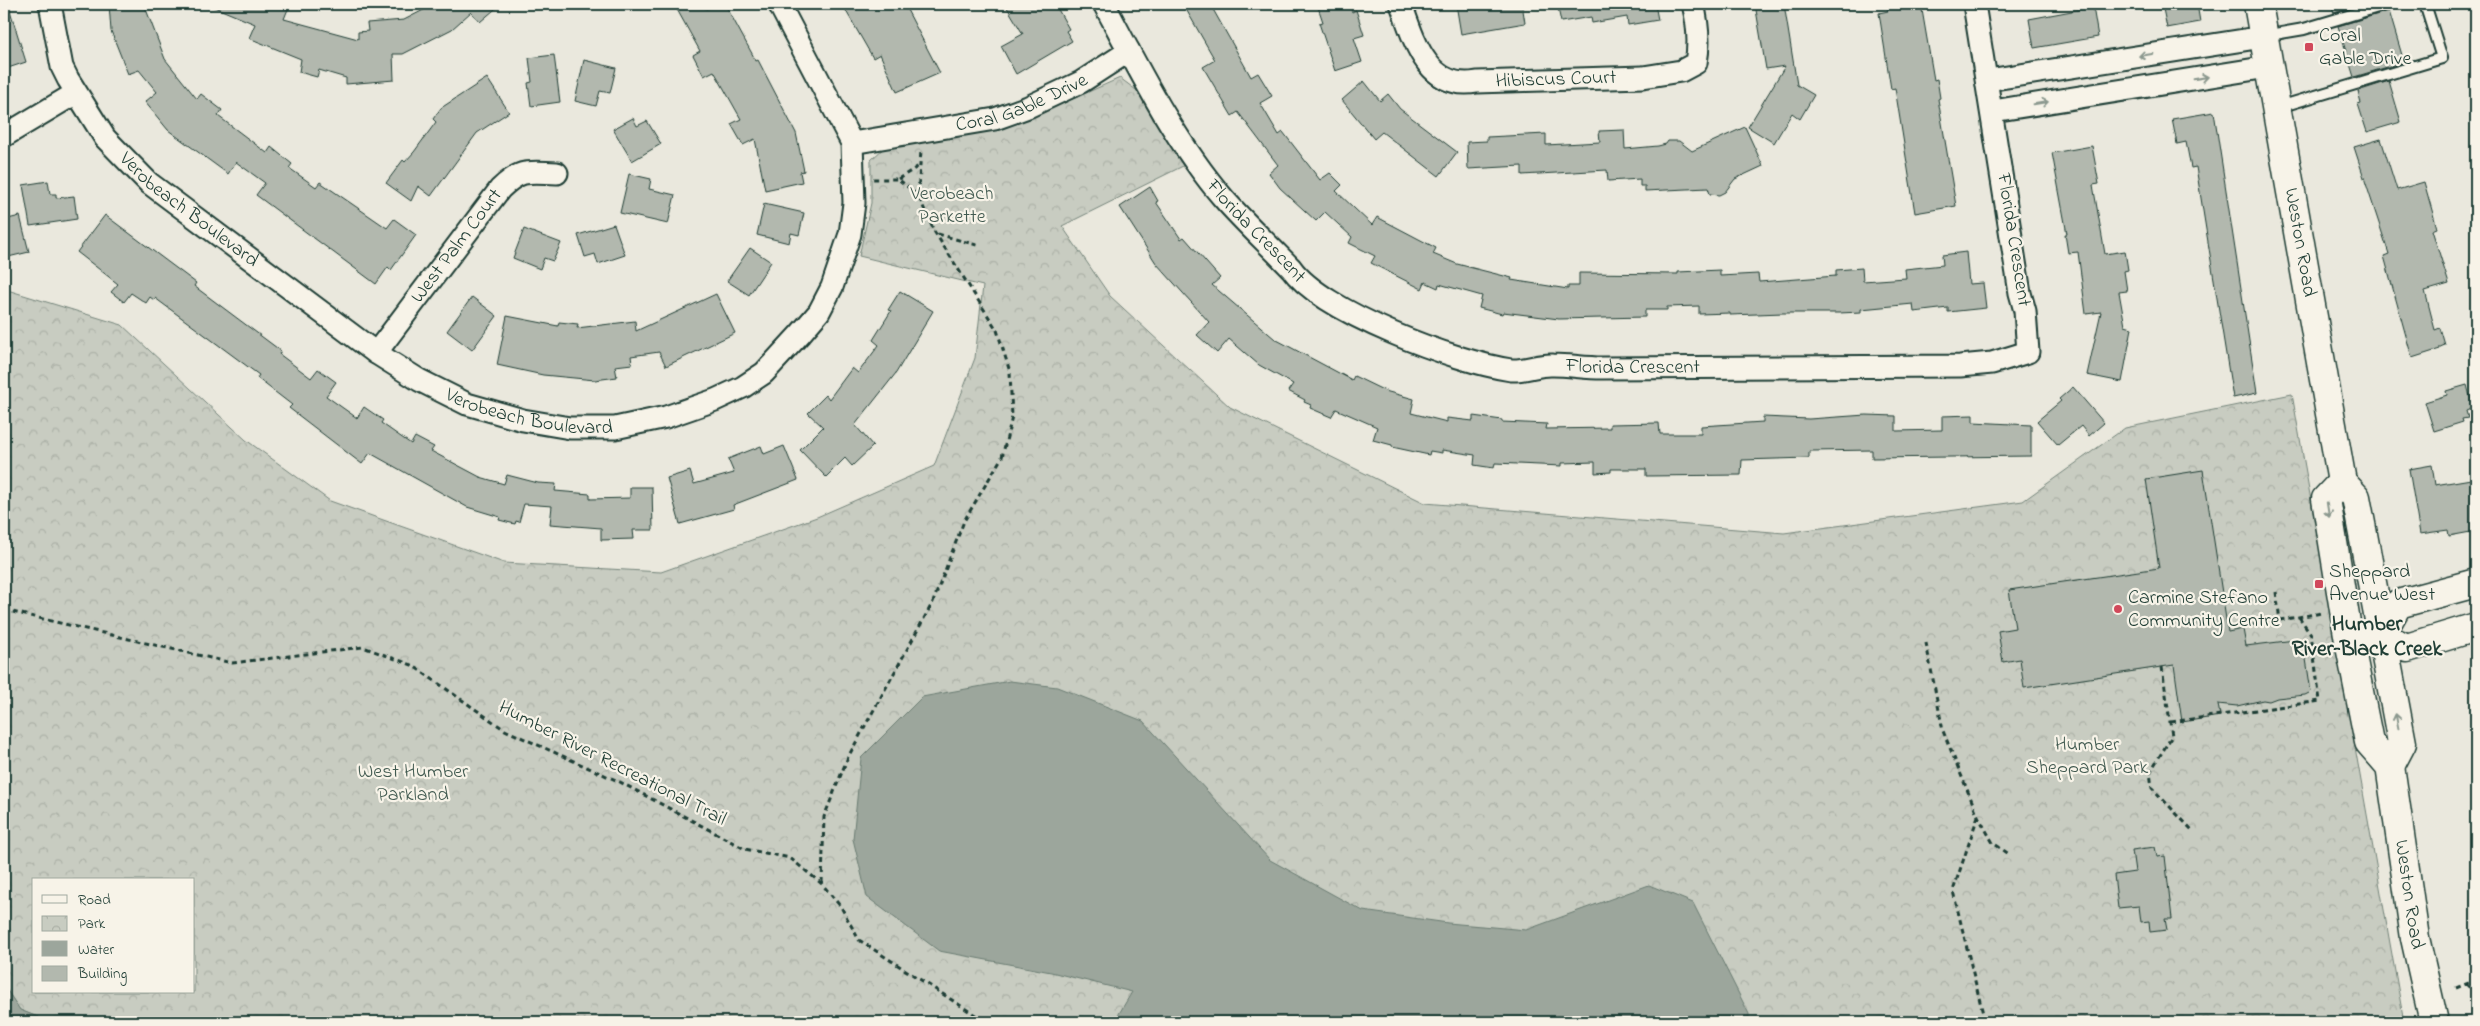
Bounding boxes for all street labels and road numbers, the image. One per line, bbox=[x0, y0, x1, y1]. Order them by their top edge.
street label: Hibiscus Court bbox=[1495, 63, 1617, 96]
street label: Coral Gable Drive bbox=[954, 67, 1094, 140]
street label: Verobeach Boulevard bbox=[111, 145, 265, 275]
street label: Florida Crescent bbox=[1988, 170, 2038, 309]
street label: Florida Crescent bbox=[1198, 172, 1312, 291]
street label: West Palm Court bbox=[404, 182, 510, 310]
street label: Weston Road bbox=[2276, 186, 2324, 299]
street label: Florida Crescent bbox=[1563, 351, 1700, 383]
street label: Verobeach Boulevard bbox=[439, 380, 613, 443]
street label: Humber River Recreational Trail bbox=[493, 694, 731, 834]
street label: Weston Road bbox=[2386, 838, 2432, 952]

